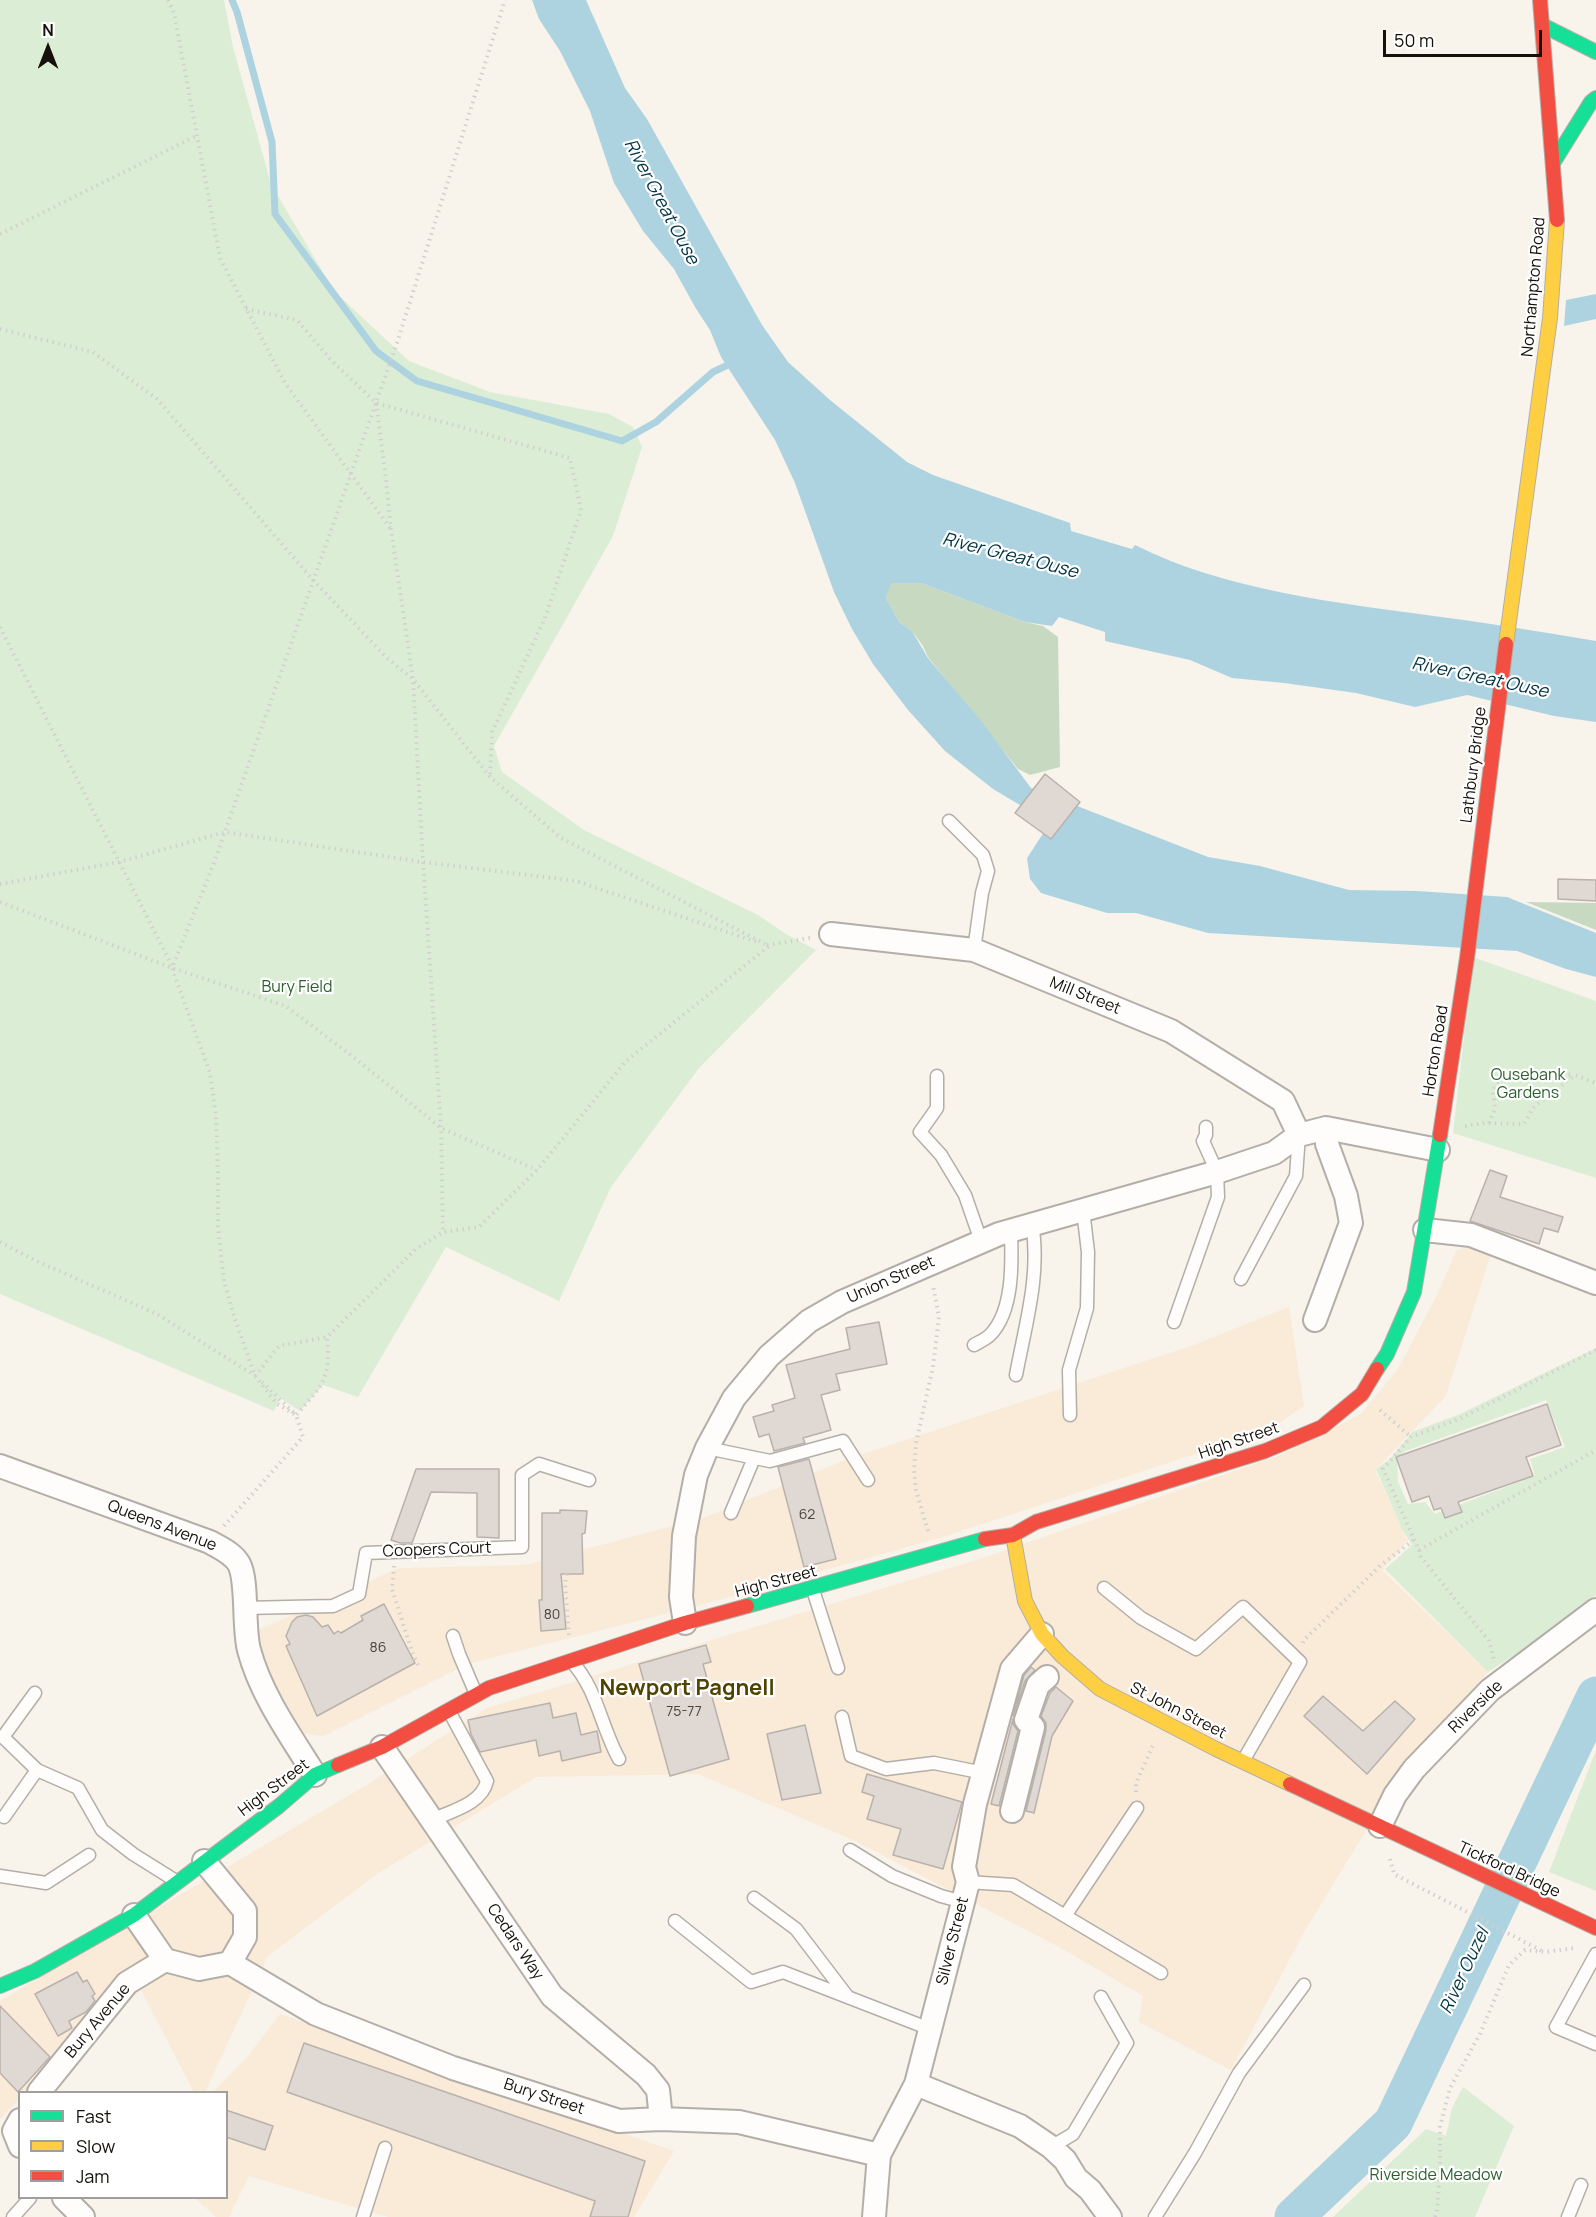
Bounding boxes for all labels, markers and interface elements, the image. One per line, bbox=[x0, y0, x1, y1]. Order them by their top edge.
north arrow bbox=[18, 18, 78, 78]
scale bar bbox=[1386, 18, 1545, 56]
text: N bbox=[42, 19, 54, 41]
text: 50 m bbox=[1394, 28, 1434, 52]
water label: River Great Ouse bbox=[619, 136, 703, 268]
street label: Northampton Road bbox=[1518, 216, 1550, 358]
water label: River Great Ouse bbox=[940, 529, 1080, 583]
water label: River Great Ouse bbox=[1410, 653, 1550, 703]
street label: Lathbury Bridge bbox=[1457, 706, 1491, 824]
street label: Mill Street bbox=[1047, 973, 1123, 1019]
park label: Bury Field bbox=[262, 978, 332, 998]
street label: Horton Road bbox=[1419, 1004, 1453, 1098]
park label: Ousebank Gardens bbox=[1491, 1066, 1565, 1104]
street label: Union Street bbox=[844, 1252, 938, 1308]
street label: High Street bbox=[1196, 1418, 1282, 1464]
street label: Queens Avenue bbox=[105, 1496, 219, 1556]
house number: 62 bbox=[799, 1507, 815, 1523]
street label: Coopers Court bbox=[382, 1539, 492, 1561]
street label: High Street bbox=[733, 1562, 819, 1602]
house number: 80 bbox=[544, 1607, 560, 1623]
house number: 86 bbox=[370, 1640, 386, 1656]
district label: Newport Pagnell bbox=[599, 1676, 775, 1702]
street label: Riverside bbox=[1445, 1677, 1507, 1737]
street label: St John Street bbox=[1127, 1678, 1229, 1744]
house number: 75-77 bbox=[666, 1704, 702, 1720]
street label: High Street bbox=[235, 1755, 313, 1821]
street label: Tickford Bridge bbox=[1455, 1838, 1563, 1902]
street label: Silver Street bbox=[933, 1895, 973, 1987]
street label: Cedars Way bbox=[483, 1900, 547, 1984]
water label: River Ouzel bbox=[1436, 1925, 1494, 2017]
street label: Bury Avenue bbox=[61, 1980, 135, 2062]
street label: Bury Street bbox=[501, 2075, 587, 2119]
legend bbox=[18, 2091, 228, 2199]
text: Fast bbox=[76, 2104, 111, 2128]
text: Slow bbox=[76, 2134, 115, 2158]
text: Jam bbox=[76, 2164, 110, 2188]
park label: Riverside Meadow bbox=[1369, 2166, 1503, 2186]

